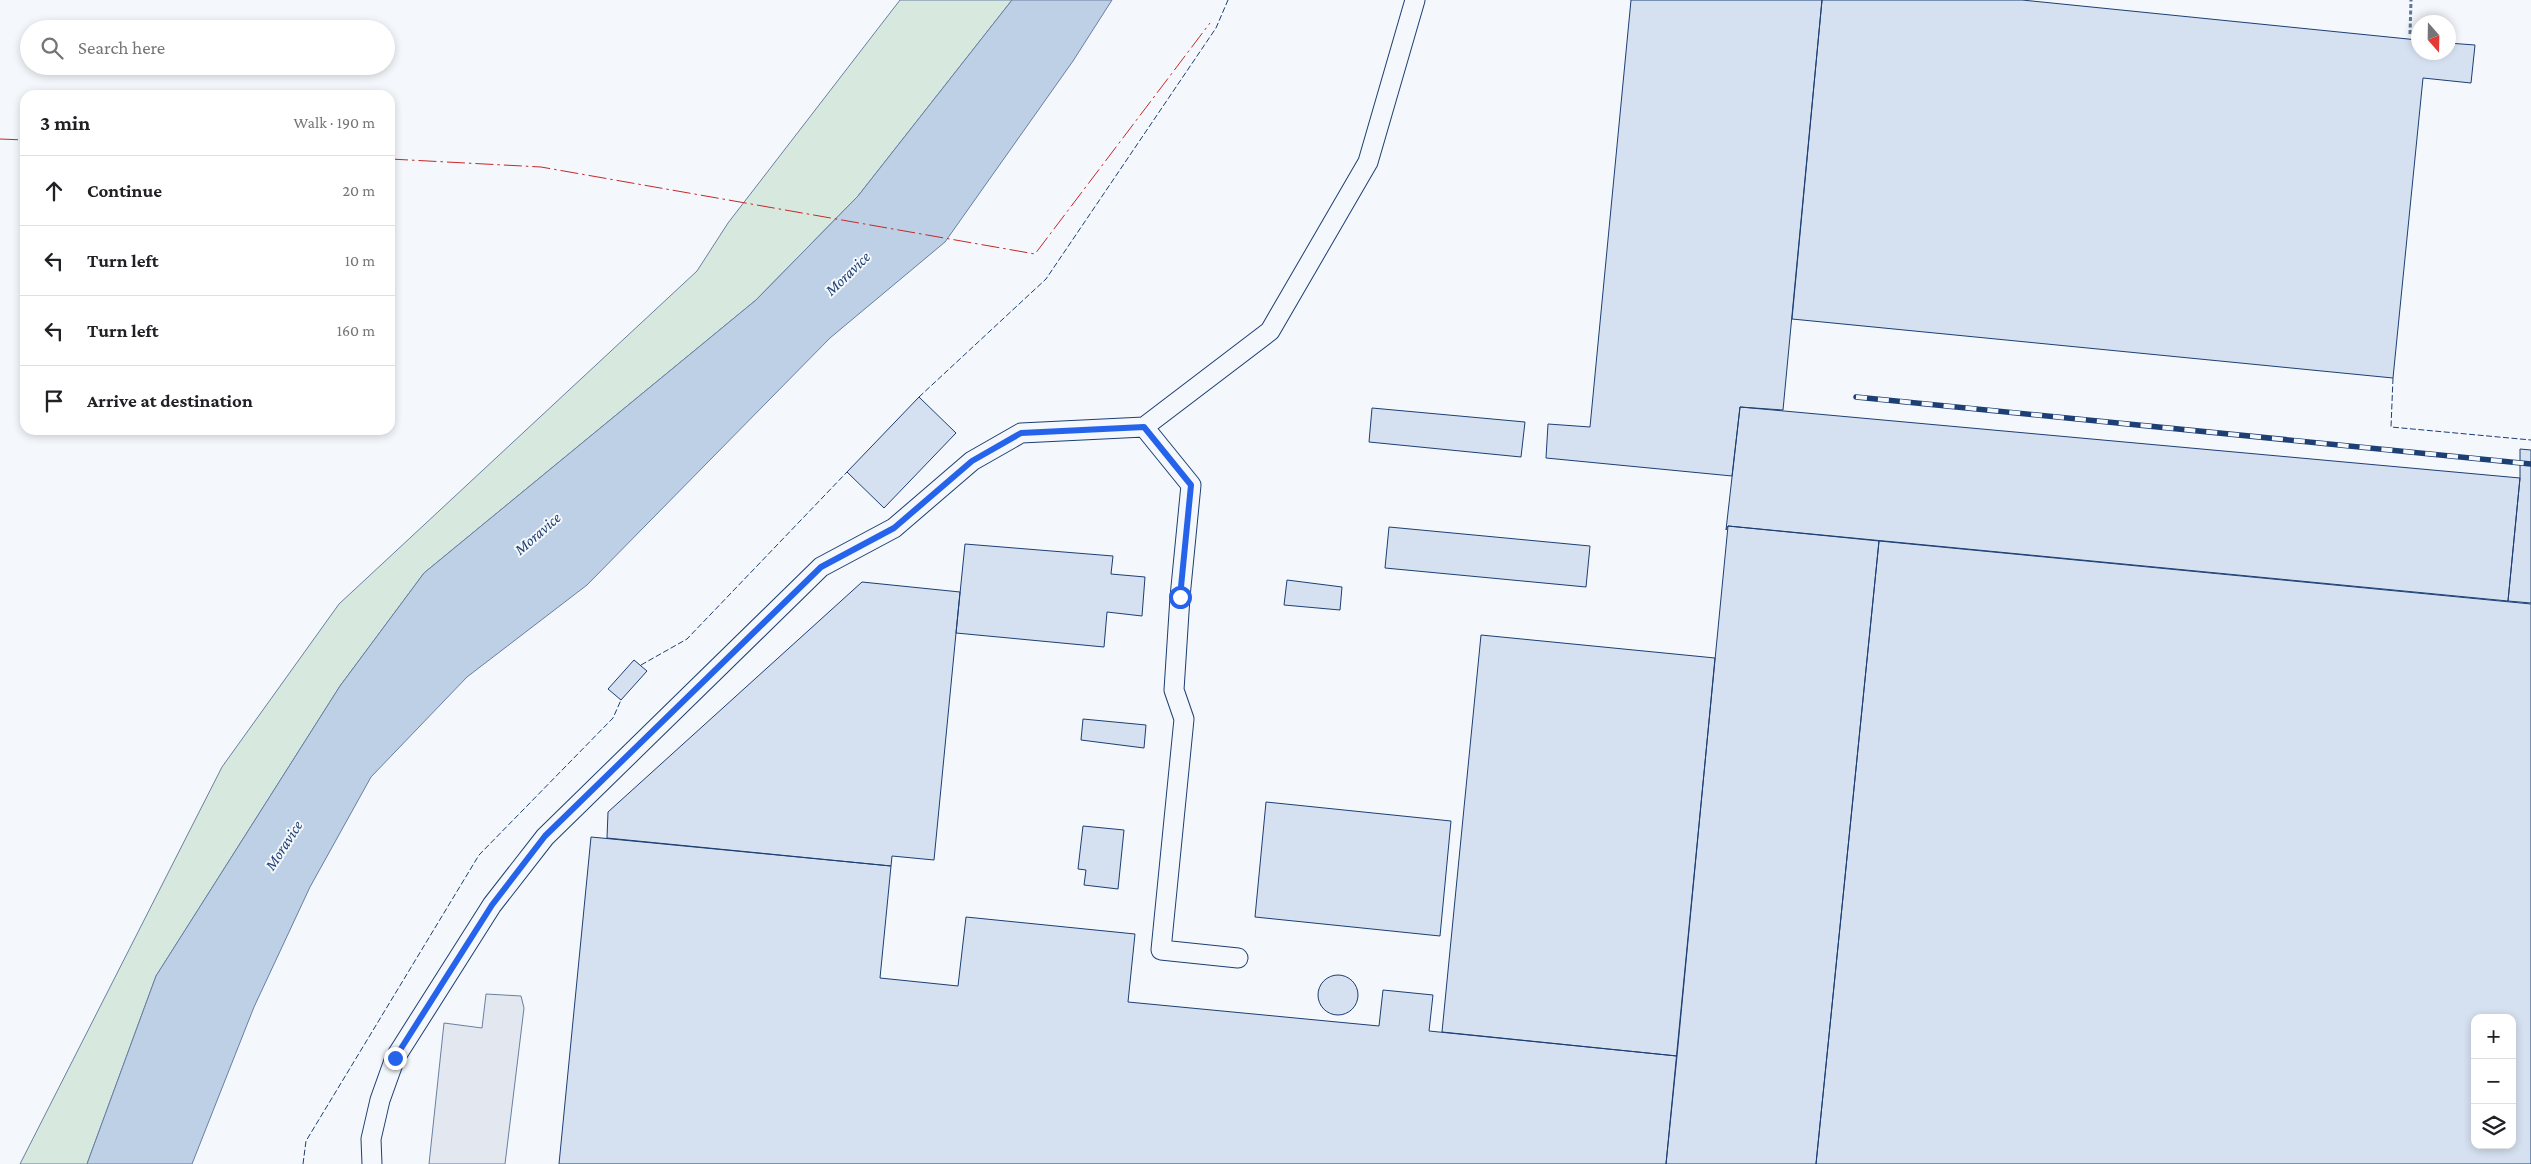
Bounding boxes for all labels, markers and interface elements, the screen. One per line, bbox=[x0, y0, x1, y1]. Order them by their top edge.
north arrow bbox=[2411, 15, 2456, 60]
search box bbox=[20, 20, 395, 75]
icon: search bbox=[38, 34, 66, 62]
text: Search here bbox=[78, 37, 165, 58]
text: 3 min bbox=[40, 111, 90, 135]
text: Walk · 190 m bbox=[294, 114, 375, 131]
icon: ahead bbox=[40, 177, 68, 205]
text: Continue bbox=[87, 180, 162, 201]
text: 20 m bbox=[342, 182, 375, 199]
icon: left bbox=[40, 247, 68, 275]
water label: Moravice bbox=[821, 248, 873, 299]
text: Turn left bbox=[87, 250, 159, 271]
text: 10 m bbox=[345, 252, 375, 269]
icon: left bbox=[40, 317, 68, 345]
text: Turn left bbox=[87, 320, 159, 341]
text: 160 m bbox=[337, 322, 375, 339]
icon: arrive bbox=[40, 387, 68, 415]
text: Arrive at destination bbox=[87, 390, 253, 411]
water label: Moravice bbox=[510, 509, 564, 559]
route start bbox=[1169, 586, 1192, 609]
water label: Moravice bbox=[261, 817, 306, 874]
map controls bbox=[2471, 1014, 2516, 1149]
button: + bbox=[2471, 1014, 2516, 1059]
route end bbox=[384, 1047, 407, 1070]
button: − bbox=[2471, 1059, 2516, 1104]
button: layers bbox=[2471, 1104, 2516, 1149]

